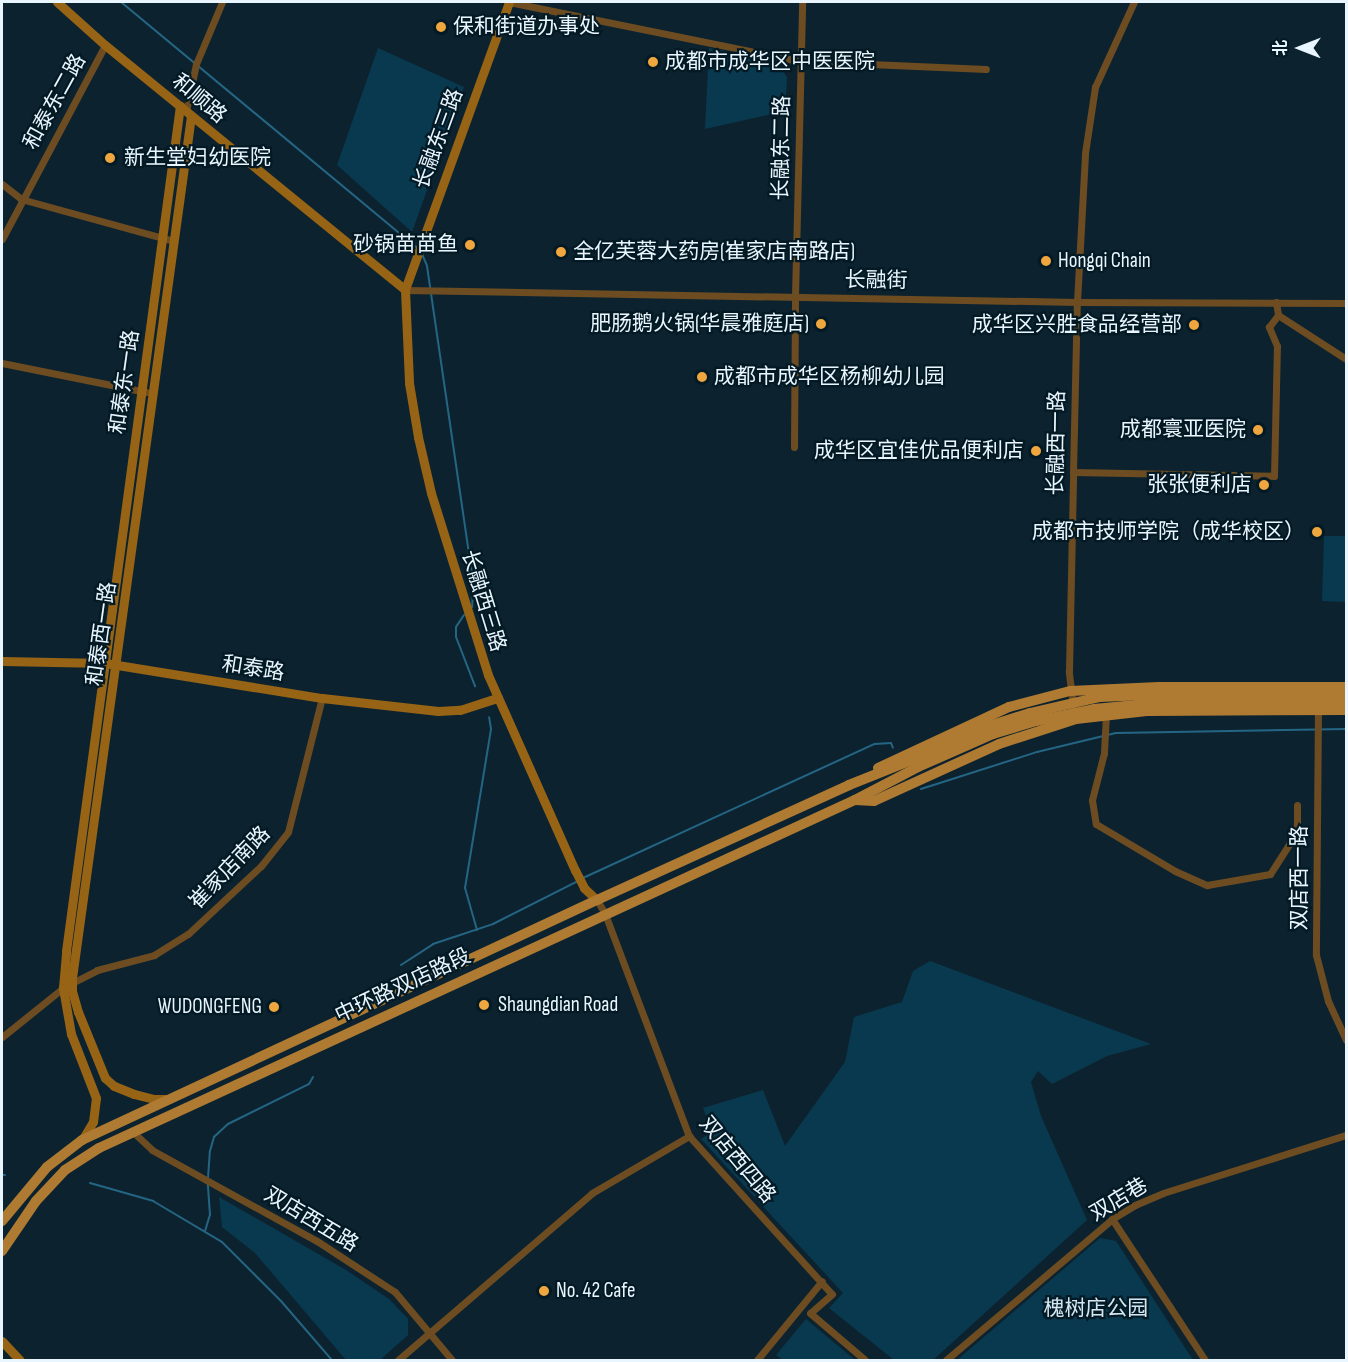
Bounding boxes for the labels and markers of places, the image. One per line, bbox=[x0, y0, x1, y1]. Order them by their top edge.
place label: 保和街道办事处 bbox=[453, 14, 600, 40]
marker: 保和街道办事处 bbox=[434, 20, 448, 34]
place label: 成都市成华区中医医院 bbox=[665, 49, 875, 75]
marker: 成都市成华区中医医院 bbox=[646, 55, 660, 69]
place label: 新生堂妇幼医院 bbox=[124, 145, 271, 171]
marker: 新生堂妇幼医院 bbox=[101, 149, 119, 167]
place label: 砂锅苗苗鱼 bbox=[353, 232, 458, 258]
marker: 砂锅苗苗鱼 bbox=[463, 238, 477, 252]
place label: 全亿芙蓉大药房(崔家店南路店) bbox=[573, 239, 855, 265]
marker: 全亿芙蓉大药房(崔家店南路店) bbox=[554, 245, 568, 259]
place label: Hongqi Chain bbox=[1058, 248, 1151, 274]
marker: Hongqi Chain bbox=[1039, 254, 1053, 268]
place label: 肥肠鹅火锅(华晨雅庭店) bbox=[590, 311, 809, 337]
place label: 成华区兴胜食品经营部 bbox=[972, 312, 1182, 338]
marker: 肥肠鹅火锅(华晨雅庭店) bbox=[814, 317, 828, 331]
marker: 成华区兴胜食品经营部 bbox=[1187, 318, 1201, 332]
place label: 成都市成华区杨柳幼儿园 bbox=[714, 364, 945, 390]
marker: 成都市成华区杨柳幼儿园 bbox=[695, 370, 709, 384]
place label: 成都寰亚医院 bbox=[1120, 417, 1246, 443]
marker: 成都寰亚医院 bbox=[1251, 423, 1265, 437]
place label: 成华区宜佳优品便利店 bbox=[814, 438, 1024, 464]
marker: 成华区宜佳优品便利店 bbox=[1029, 444, 1043, 458]
place label: 张张便利店 bbox=[1147, 472, 1252, 498]
marker: 张张便利店 bbox=[1257, 478, 1271, 492]
place label: 成都市技师学院（成华校区） bbox=[1032, 519, 1305, 545]
marker: 成都市技师学院（成华校区） bbox=[1310, 525, 1324, 539]
place label: Shaungdian Road bbox=[498, 992, 618, 1018]
place label: WUDONGFENG bbox=[158, 994, 262, 1020]
marker: Shaungdian Road bbox=[475, 996, 493, 1014]
marker: WUDONGFENG bbox=[267, 1000, 281, 1014]
place label: No. 42 Cafe bbox=[556, 1278, 635, 1304]
marker: No. 42 Cafe bbox=[537, 1284, 551, 1298]

